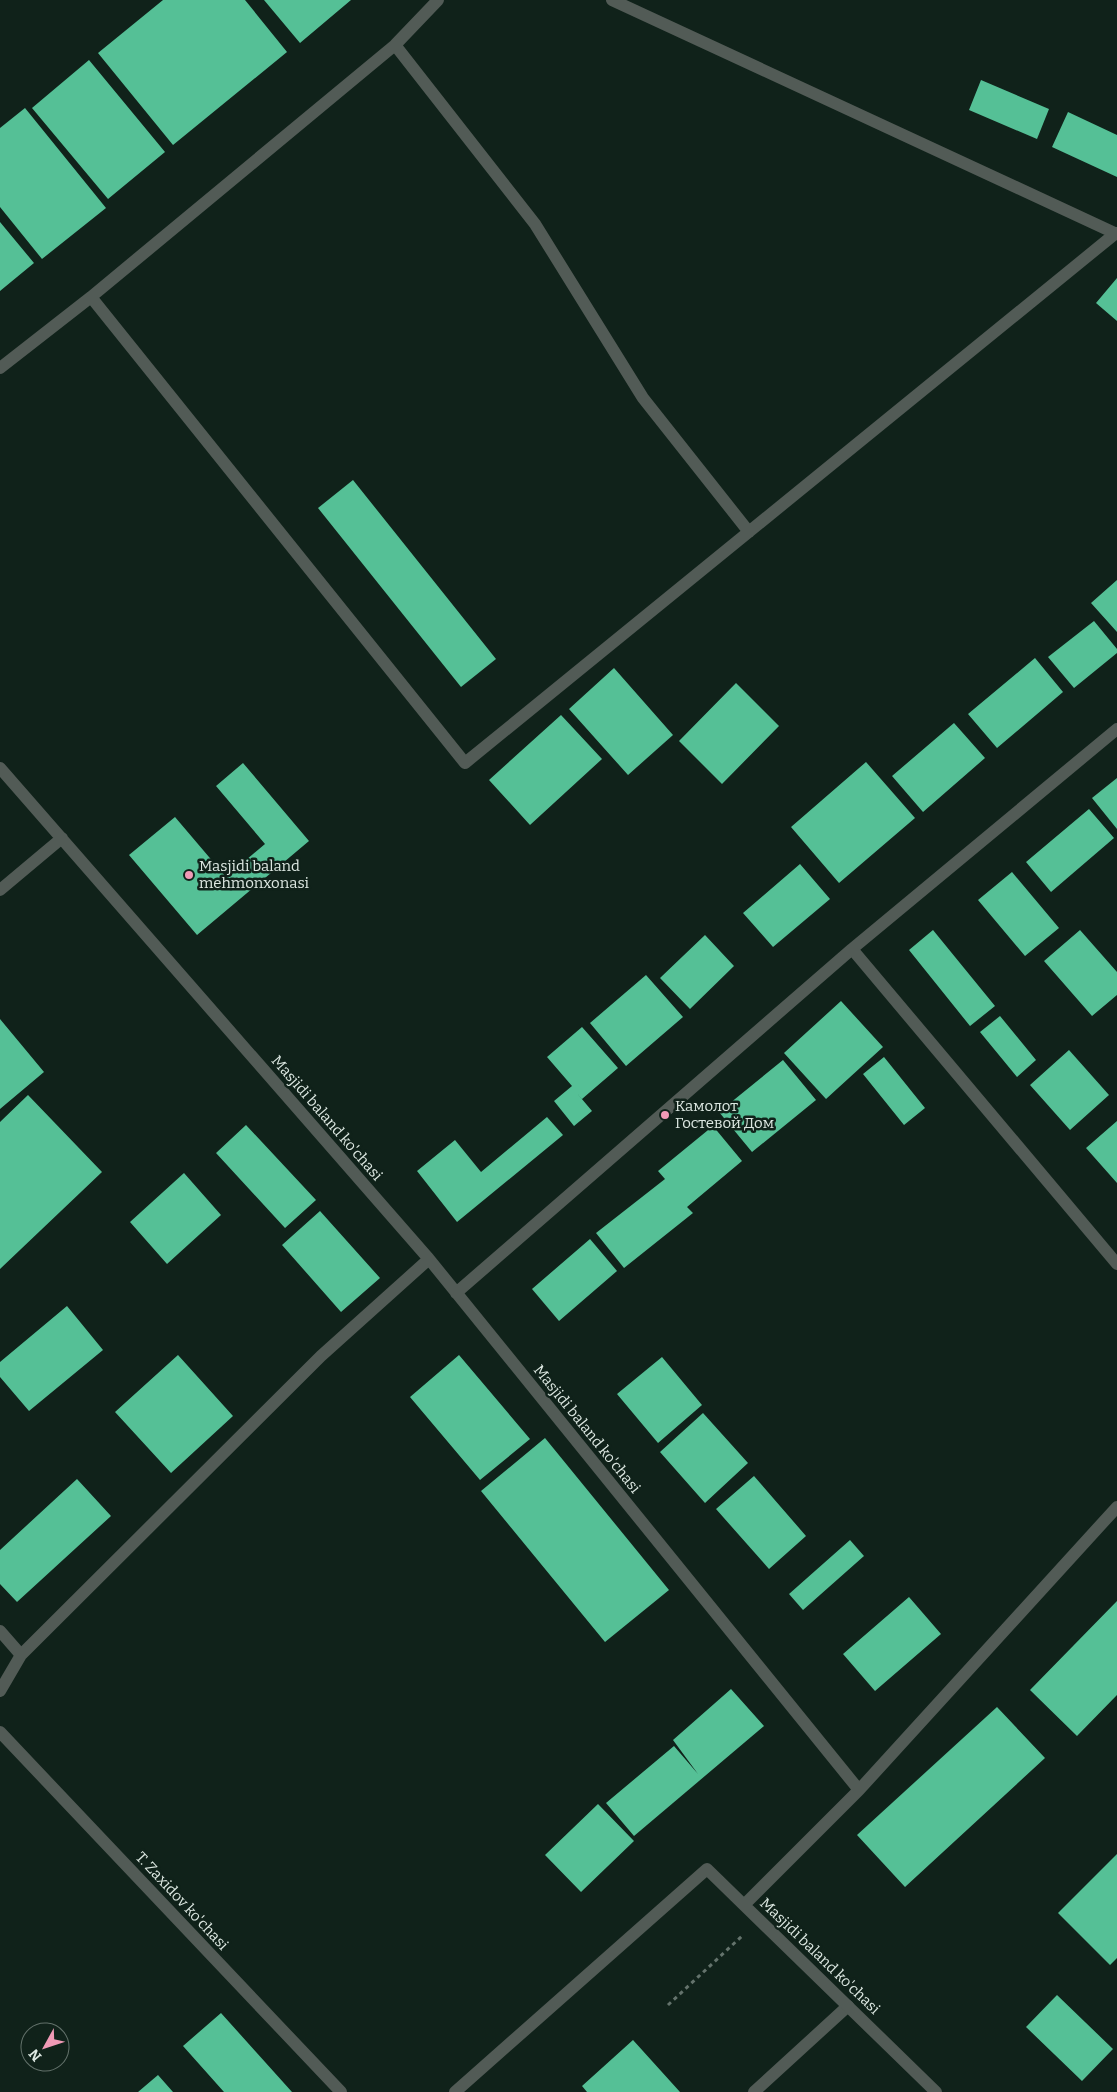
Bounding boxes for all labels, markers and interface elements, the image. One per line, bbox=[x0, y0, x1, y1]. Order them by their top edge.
place label: Masjidi baland mehmonxonasi bbox=[199, 857, 310, 892]
marker: Masjidi baland mehmonxonasi bbox=[183, 869, 195, 881]
street label: Masjidi baland ko'chasi bbox=[268, 1052, 387, 1185]
place label: Камолот Гостевой Дом bbox=[675, 1097, 774, 1132]
marker: Камолот Гостевой Дом bbox=[659, 1109, 671, 1121]
street label: Masjidi baland ko'chasi bbox=[530, 1361, 645, 1497]
street label: T. Zaxidov ko'chasi bbox=[132, 1848, 232, 1954]
street label: Masjidi baland ko'chasi bbox=[756, 1894, 884, 2018]
north arrow bbox=[20, 2022, 70, 2072]
text: N bbox=[25, 2045, 45, 2065]

